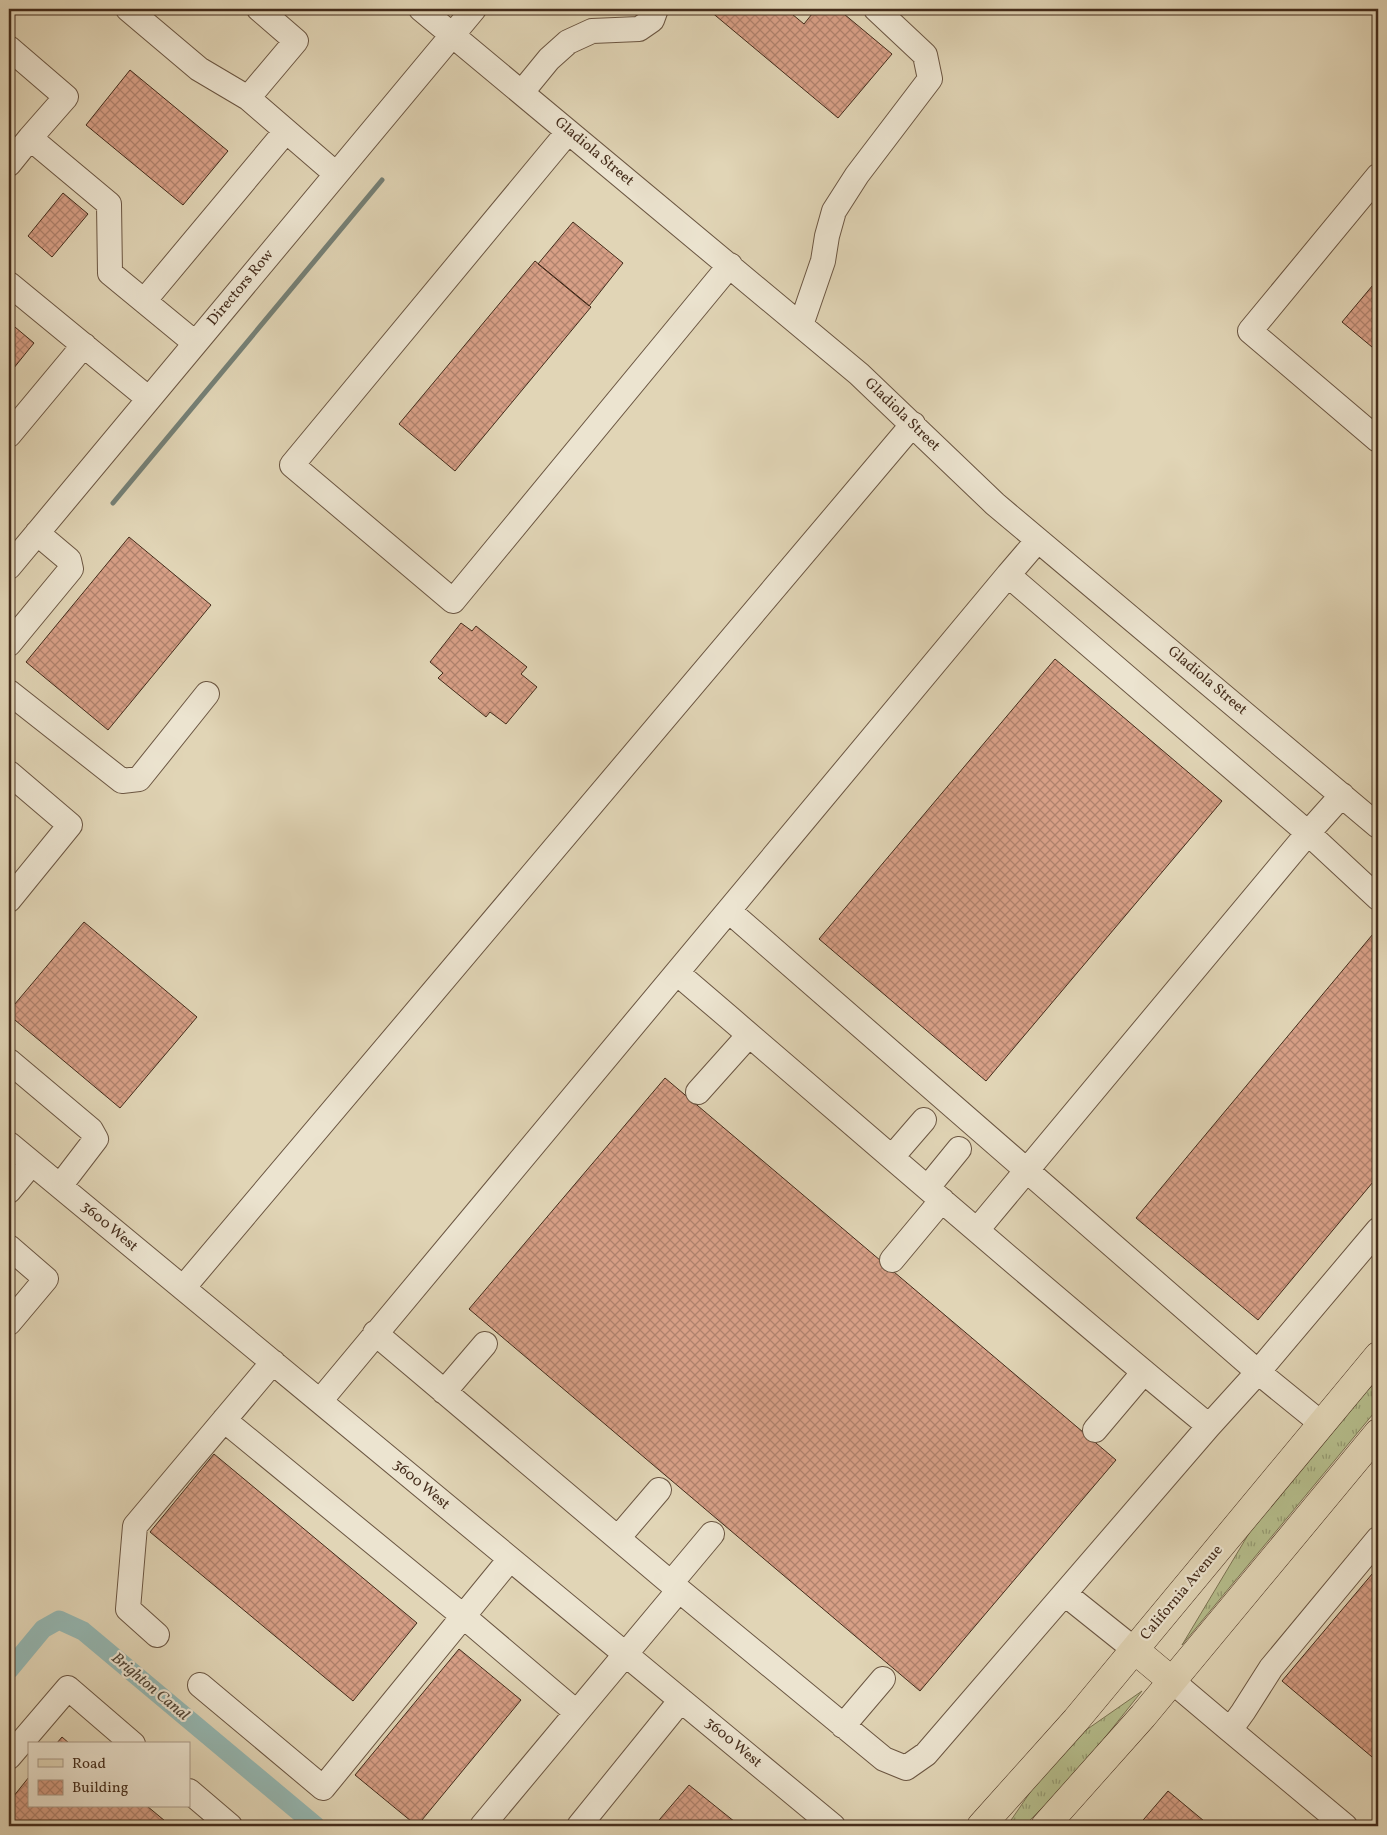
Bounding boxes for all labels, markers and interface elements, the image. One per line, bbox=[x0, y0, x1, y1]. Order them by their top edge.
street label: Gladiola Street bbox=[550, 112, 638, 192]
street label: Directors Row bbox=[203, 245, 279, 331]
street label: Gladiola Street bbox=[859, 373, 945, 457]
street label: Gladiola Street bbox=[1163, 641, 1251, 721]
street label: 3600 West bbox=[76, 1197, 142, 1257]
street label: 3600 West bbox=[388, 1455, 454, 1515]
street label: California Avenue bbox=[1136, 1541, 1228, 1645]
water label: Brighton Canal bbox=[106, 1648, 194, 1726]
street label: 3600 West bbox=[700, 1713, 766, 1773]
legend bbox=[28, 1742, 190, 1808]
text: Road bbox=[72, 1754, 106, 1775]
text: Building bbox=[72, 1778, 129, 1799]

